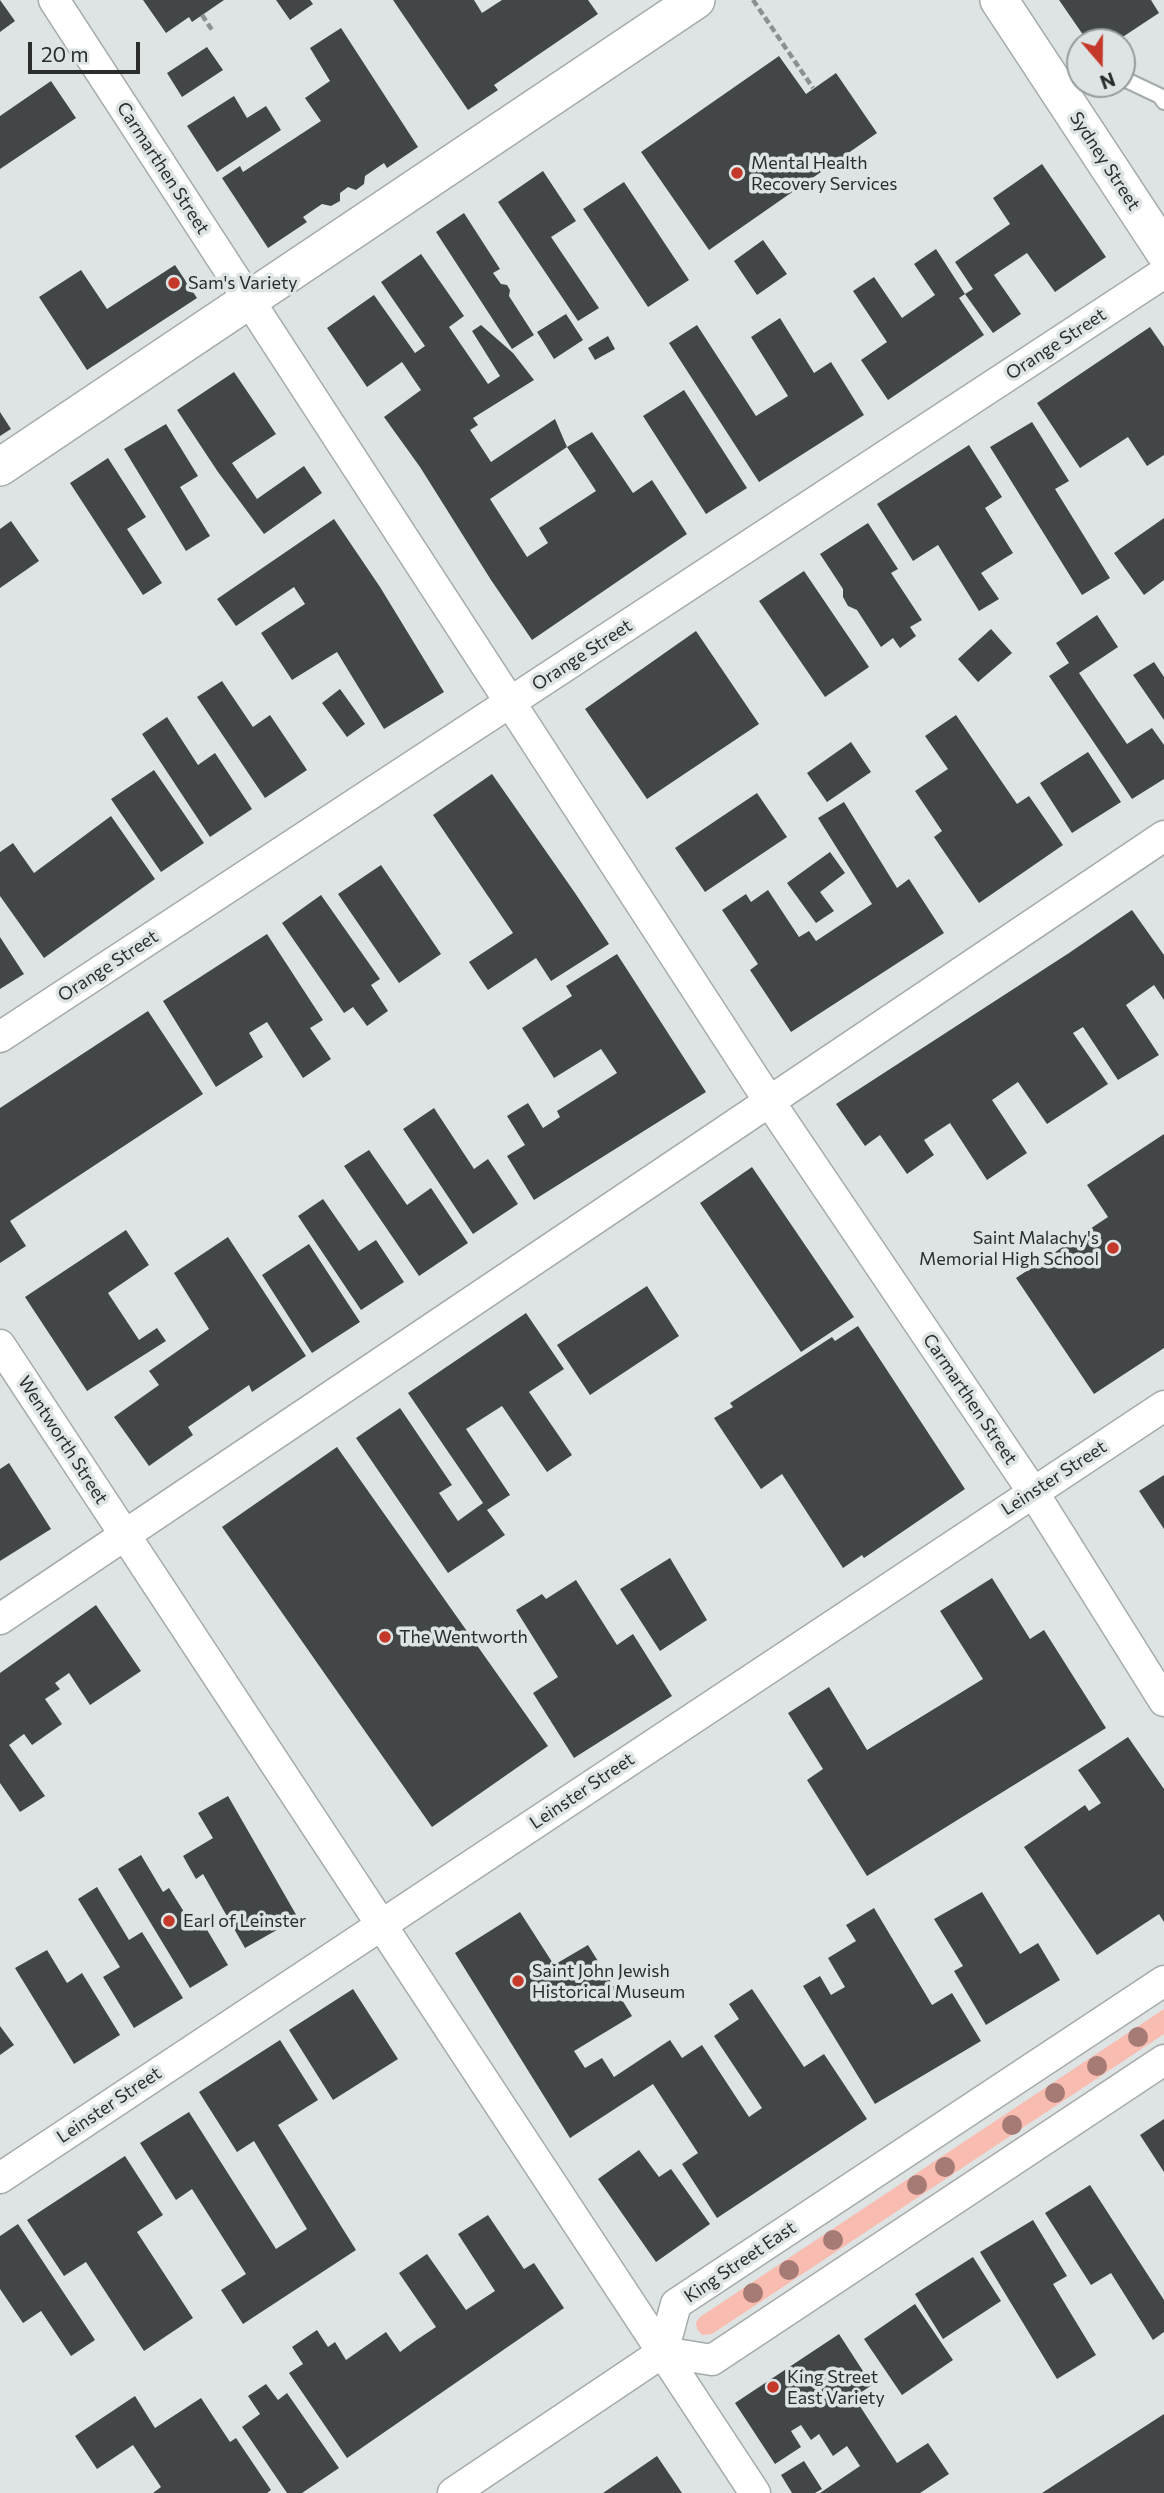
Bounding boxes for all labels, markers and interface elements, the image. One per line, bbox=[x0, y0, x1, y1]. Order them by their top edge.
scale bar bbox=[32, 28, 144, 72]
north arrow bbox=[1066, 28, 1136, 98]
text: 20 m bbox=[41, 41, 89, 66]
text: N bbox=[1097, 68, 1118, 95]
street label: Carmarthen Street bbox=[112, 98, 214, 238]
street label: Sydney Street bbox=[1065, 108, 1145, 214]
place label: Mental Health Recovery Services bbox=[751, 152, 897, 194]
marker: Mental Health Recovery Services bbox=[729, 165, 745, 181]
place label: Sam's Variety bbox=[188, 272, 298, 294]
marker: Sam's Variety bbox=[166, 275, 182, 291]
street label: Orange Street bbox=[1002, 304, 1110, 384]
street label: Orange Street bbox=[528, 615, 636, 695]
street label: Orange Street bbox=[54, 926, 162, 1006]
place label: Saint Malachy's Memorial High School bbox=[919, 1227, 1099, 1270]
marker: Saint Malachy's Memorial High School bbox=[1105, 1240, 1121, 1256]
street label: Carmarthen Street bbox=[918, 1330, 1022, 1468]
street label: Wentworth Street bbox=[14, 1372, 112, 1508]
street label: Leinster Street bbox=[997, 1436, 1111, 1520]
place label: The Wentworth bbox=[399, 1626, 528, 1648]
marker: The Wentworth bbox=[377, 1629, 393, 1645]
street label: Leinster Street bbox=[526, 1748, 638, 1834]
place label: Earl of Leinster bbox=[183, 1910, 306, 1932]
marker: Earl of Leinster bbox=[161, 1913, 177, 1929]
place label: Saint John Jewish Historical Museum bbox=[532, 1960, 685, 2002]
marker: Saint John Jewish Historical Museum bbox=[510, 1973, 526, 1989]
street label: Leinster Street bbox=[53, 2062, 165, 2148]
street label: King Street East bbox=[680, 2217, 800, 2307]
place label: King Street East Variety bbox=[787, 2366, 885, 2408]
marker: King Street East Variety bbox=[765, 2379, 781, 2395]

